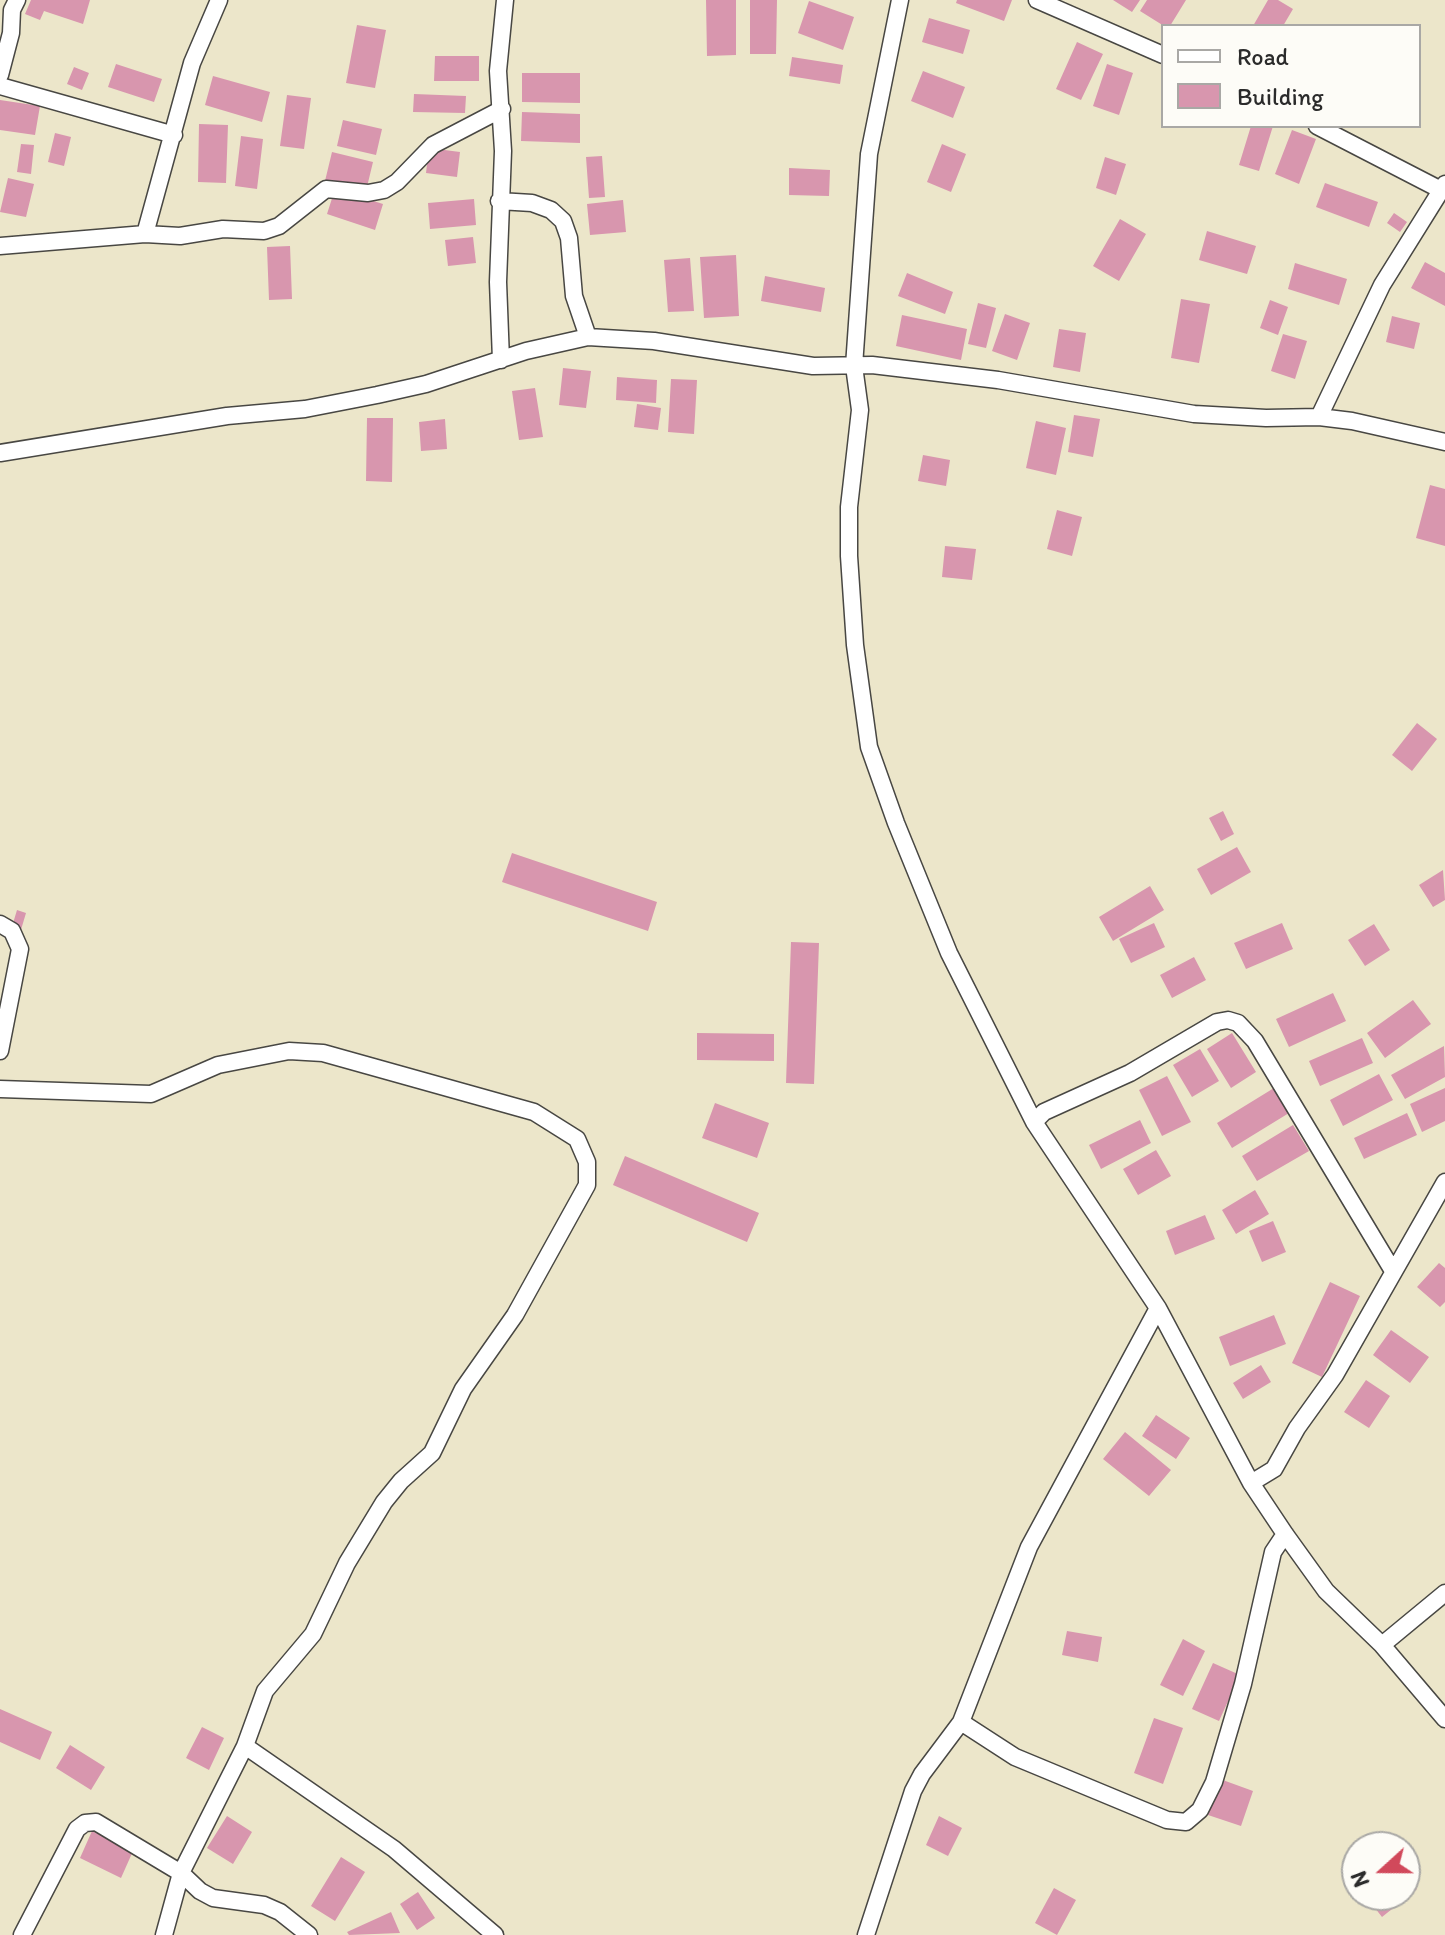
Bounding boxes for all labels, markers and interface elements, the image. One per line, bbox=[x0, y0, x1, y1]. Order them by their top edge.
legend bbox=[1161, 24, 1421, 128]
text: Road bbox=[1237, 42, 1289, 71]
text: Building bbox=[1237, 82, 1324, 111]
north arrow bbox=[1341, 1831, 1421, 1911]
text: N bbox=[1345, 1867, 1375, 1891]

